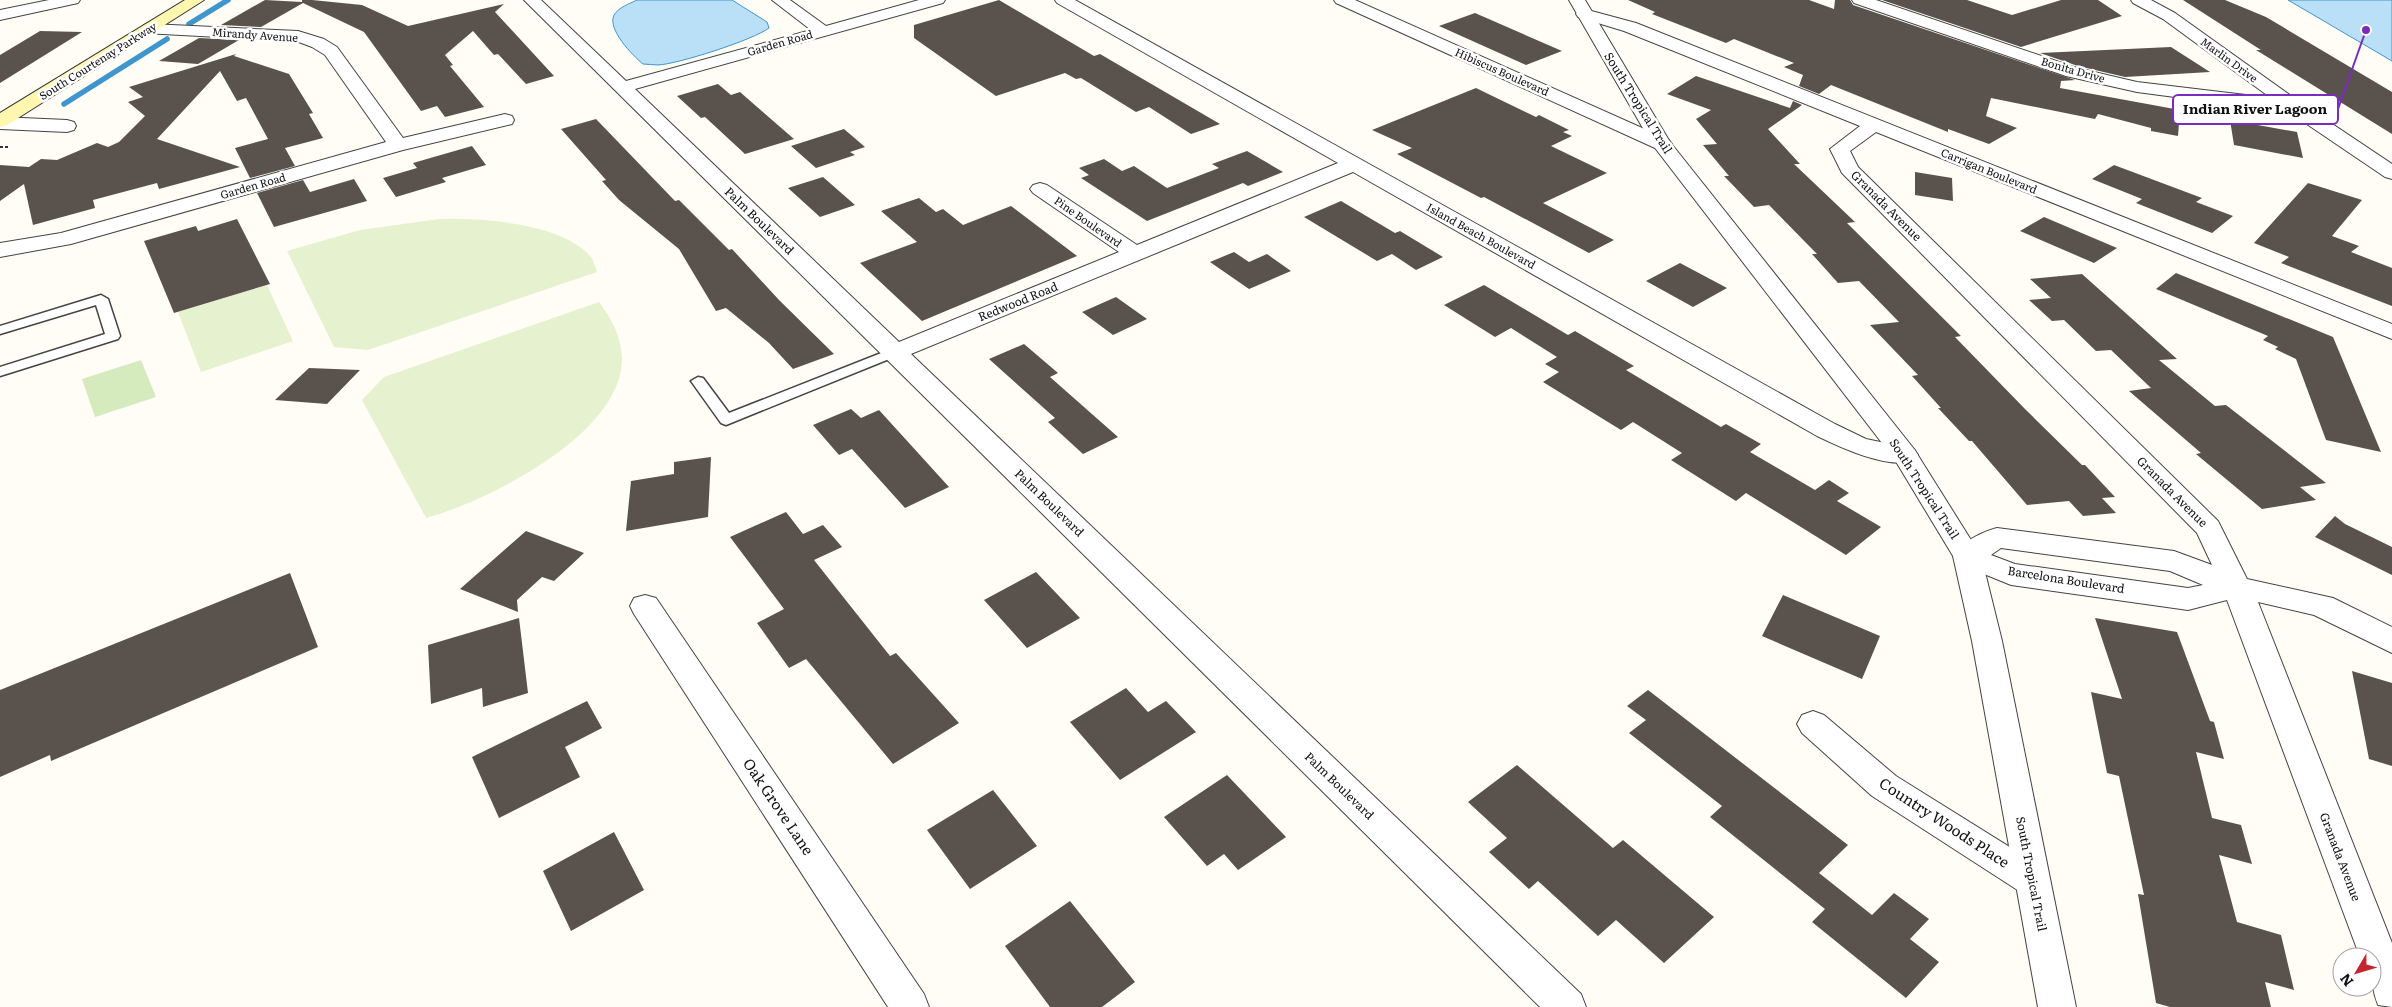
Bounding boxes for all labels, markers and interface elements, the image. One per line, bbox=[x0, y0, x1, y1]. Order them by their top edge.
street label: South Courtenay Parkway bbox=[36, 17, 160, 103]
street label: Mirandy Avenue bbox=[211, 23, 299, 45]
street label: Garden Road bbox=[745, 25, 815, 59]
street label: Marlin Drive bbox=[2198, 33, 2262, 86]
street label: Hibiscus Boulevard bbox=[1453, 43, 1552, 99]
street label: South Tropical Trail bbox=[1600, 48, 1677, 157]
street label: Bonita Drive bbox=[2040, 52, 2107, 86]
callout: Indian River Lagoon bbox=[2173, 95, 2338, 124]
text: Indian River Lagoon bbox=[2183, 98, 2327, 118]
street label: Carrigan Boulevard bbox=[1939, 143, 2040, 197]
street label: Granada Avenue bbox=[1847, 166, 1926, 245]
street label: Garden Road bbox=[218, 168, 288, 202]
street label: Palm Boulevard bbox=[721, 182, 799, 259]
street label: Pine Boulevard bbox=[1052, 192, 1126, 251]
street label: Island Beach Boulevard bbox=[1424, 198, 1539, 272]
street label: Redwood Road bbox=[975, 277, 1061, 325]
street label: South Tropical Trail bbox=[1886, 435, 1964, 542]
street label: Granada Avenue bbox=[2133, 452, 2212, 531]
street label: Palm Boulevard bbox=[1011, 464, 1089, 541]
street label: Barcelona Boulevard bbox=[2006, 561, 2127, 597]
street label: Palm Boulevard bbox=[1301, 747, 1379, 824]
street label: Oak Grove Lane bbox=[738, 753, 820, 860]
street label: Country Woods Place bbox=[1875, 771, 2015, 873]
street label: Granada Avenue bbox=[2316, 810, 2366, 904]
street label: South Tropical Trail bbox=[2012, 815, 2052, 933]
north arrow bbox=[2332, 947, 2382, 997]
text: N bbox=[2334, 970, 2357, 991]

